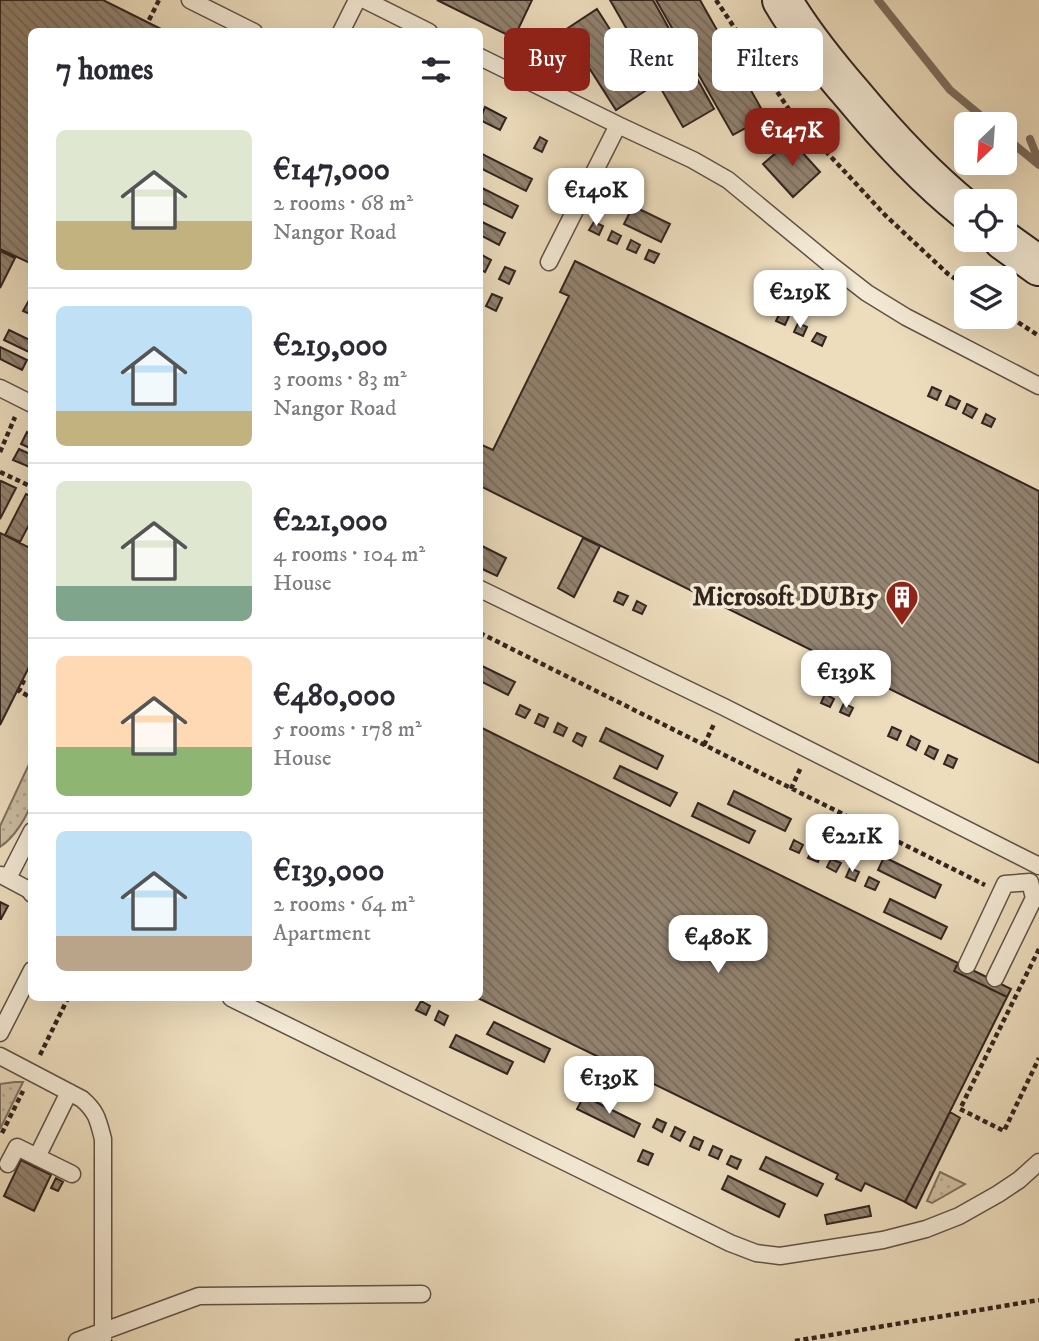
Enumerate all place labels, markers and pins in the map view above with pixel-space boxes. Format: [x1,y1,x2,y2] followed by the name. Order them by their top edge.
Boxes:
[743,108,841,168] pin: €147K
[547,168,645,228] pin: €140K
[751,270,849,330] pin: €219K
[883,578,921,627] building icon: Microsoft DUB15
[692,581,878,614] place label: Microsoft DUB15
[797,650,895,710] pin: €139K
[803,814,901,874] pin: €221K
[669,916,767,975] pin: €480K
[560,1056,658,1116] pin: €139K

